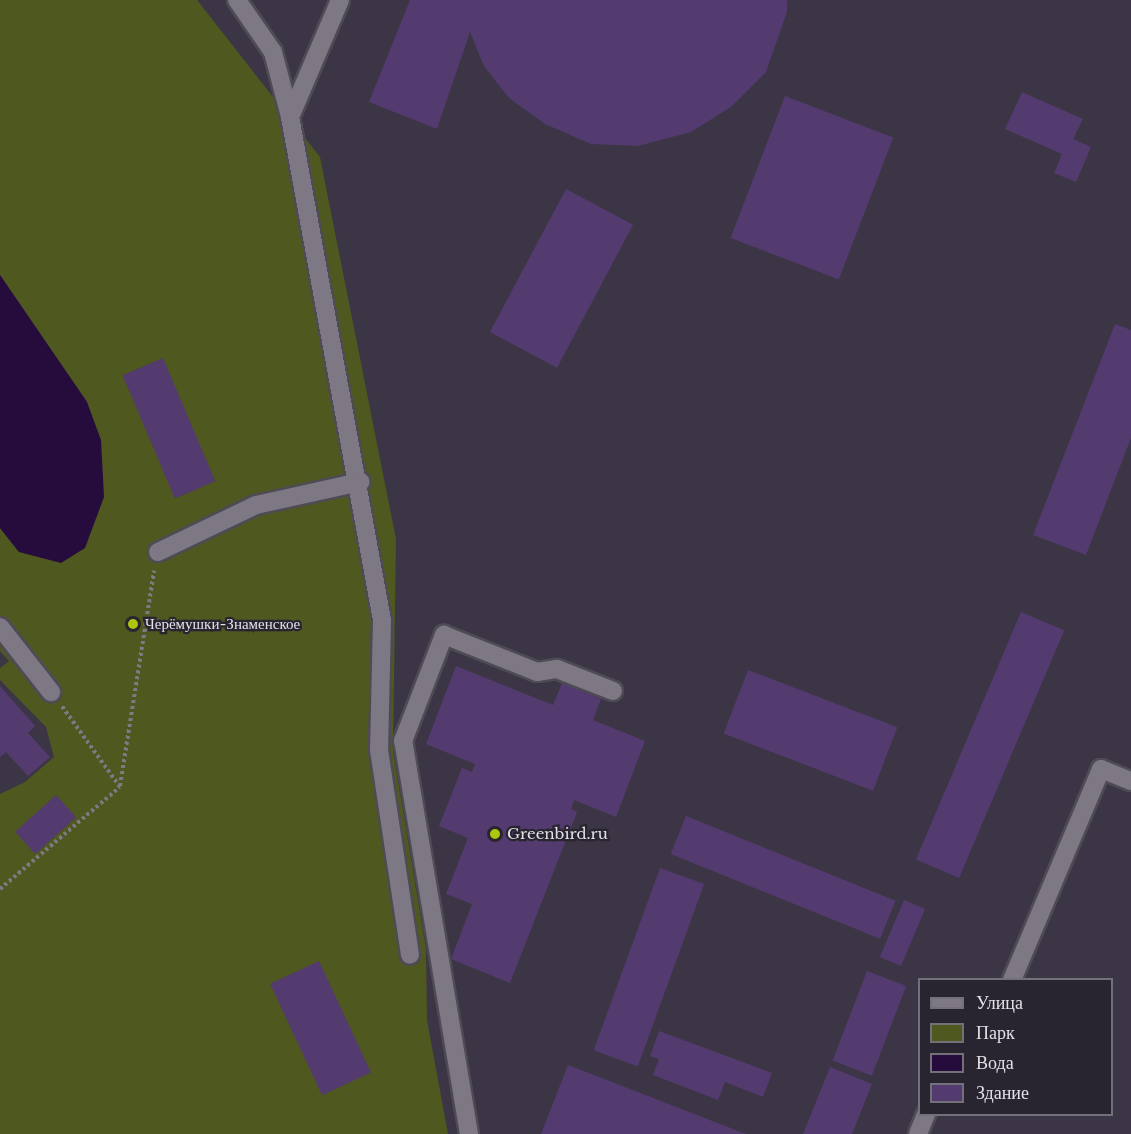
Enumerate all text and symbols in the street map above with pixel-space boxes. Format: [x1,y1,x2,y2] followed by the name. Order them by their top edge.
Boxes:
[145,615,300,633] place label: Черёмушки-Знаменское
[126,617,140,631] marker: Черёмушки-Знаменское
[507,825,608,843] place label: Greenbird.ru
[488,827,502,841] marker: Greenbird.ru
[918,978,1113,1116] legend
[976,992,1023,1014] text: Улица
[976,1022,1015,1044] text: Парк
[976,1052,1014,1074] text: Вода
[976,1082,1029,1104] text: Здание

